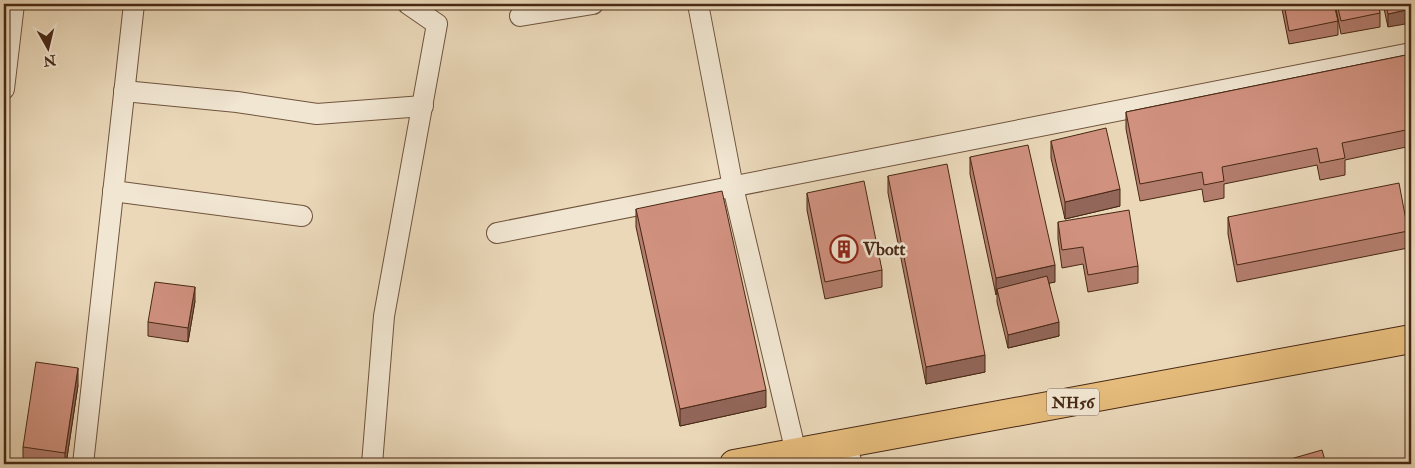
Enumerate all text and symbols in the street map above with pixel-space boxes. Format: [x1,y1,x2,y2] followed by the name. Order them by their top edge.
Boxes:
[22,22,72,72] north arrow
[42,51,58,70] text: N
[829,234,859,264] building icon: Vbott
[862,238,905,261] place label: Vbott
[1047,388,1099,416] road number: NH56

